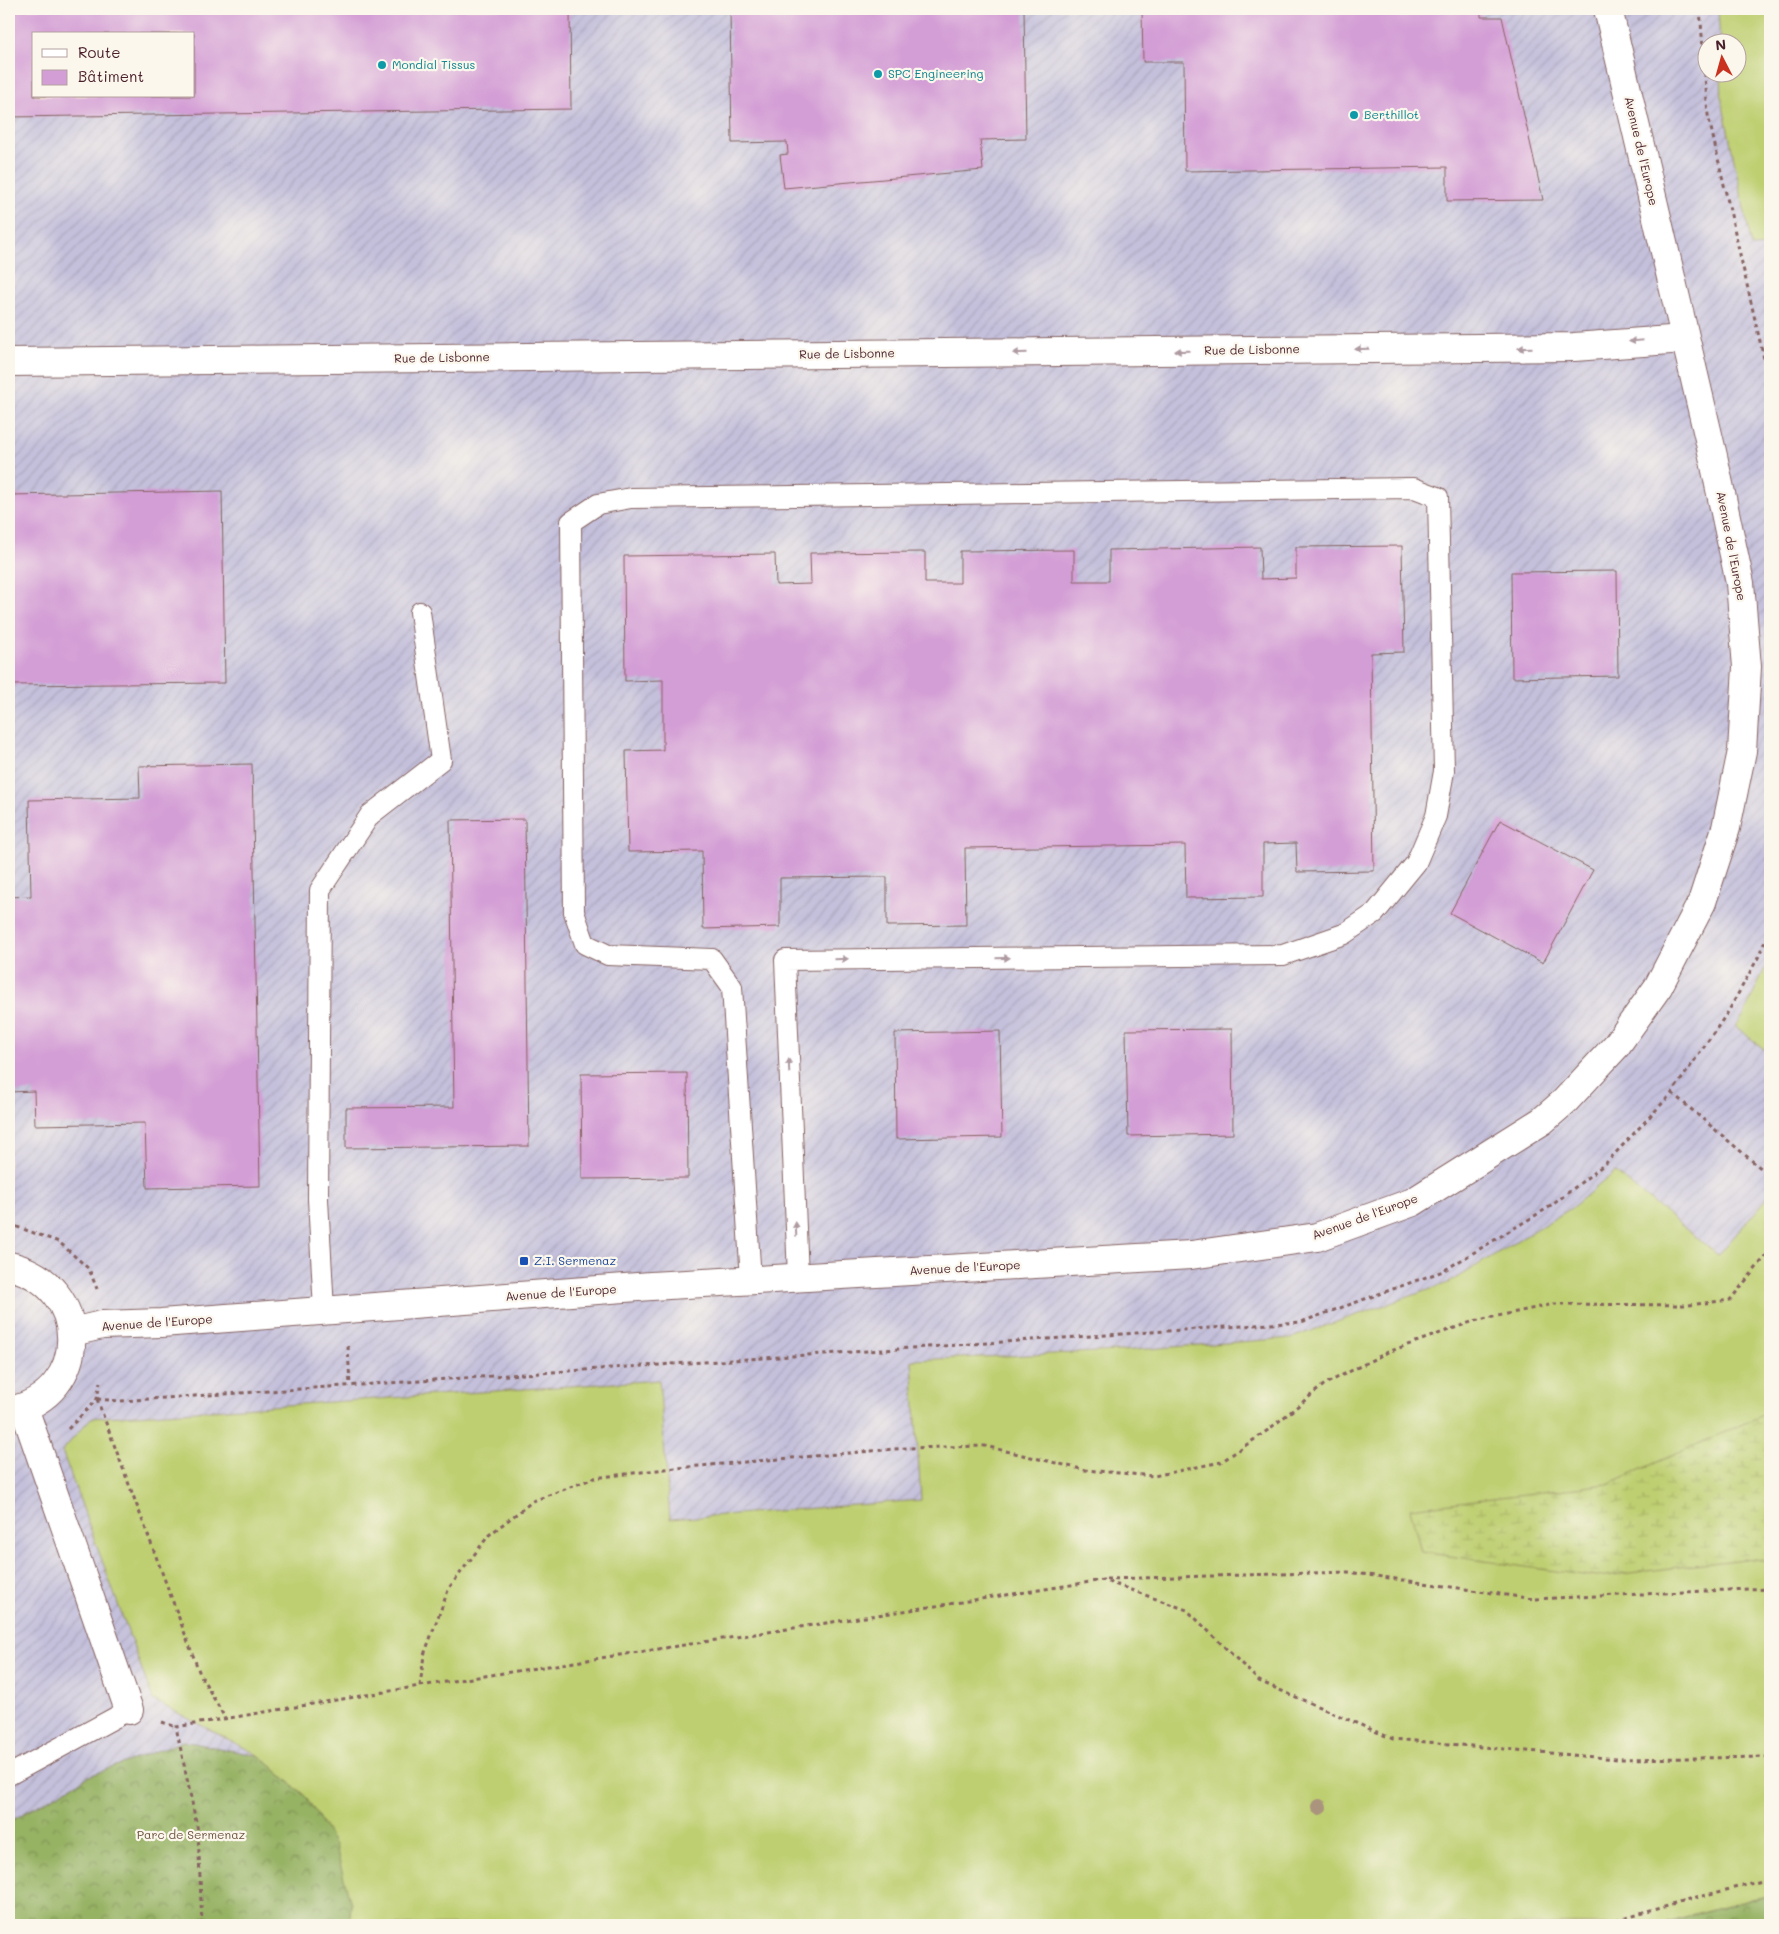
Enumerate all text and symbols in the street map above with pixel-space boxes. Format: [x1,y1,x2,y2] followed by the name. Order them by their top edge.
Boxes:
[32,32,195,98] legend
[1696,32,1746,82] north arrow
[1714,35,1727,55] text: N
[78,42,121,62] text: Route
[392,56,476,72] place label: Mondial Tissus
[376,59,388,71] marker: Mondial Tissus
[888,65,984,81] place label: SPC Engineering
[78,66,144,86] text: Bâtiment
[872,68,884,80] marker: SPC Engineering
[1622,95,1662,207] street label: Avenue de l'Europe
[1364,106,1419,122] place label: Berthillot
[1348,109,1360,121] marker: Berthillot
[1627,338,1643,346] one-way arrow
[1204,340,1300,358] street label: Rue de Lisbonne
[799,344,895,362] street label: Rue de Lisbonne
[1517,344,1533,352] one-way arrow
[1354,346,1370,354] one-way arrow
[1174,347,1190,355] one-way arrow
[394,348,490,366] street label: Rue de Lisbonne
[1012,349,1028,357] one-way arrow
[1714,490,1750,602] street label: Avenue de l'Europe
[995,954,1011,962] one-way arrow
[833,955,849,963] one-way arrow
[785,1058,793,1074] one-way arrow
[1310,1190,1420,1243] street label: Avenue de l'Europe
[792,1220,800,1236] one-way arrow
[534,1252,617,1268] place label: Z.I. Sermenaz
[518,1255,530,1267] marker: Z.I. Sermenaz
[909,1256,1021,1278] street label: Avenue de l'Europe
[505,1280,617,1304] street label: Avenue de l'Europe
[101,1310,213,1334] street label: Avenue de l'Europe
[137,1826,246,1842] park label: Parc de Sermenaz

